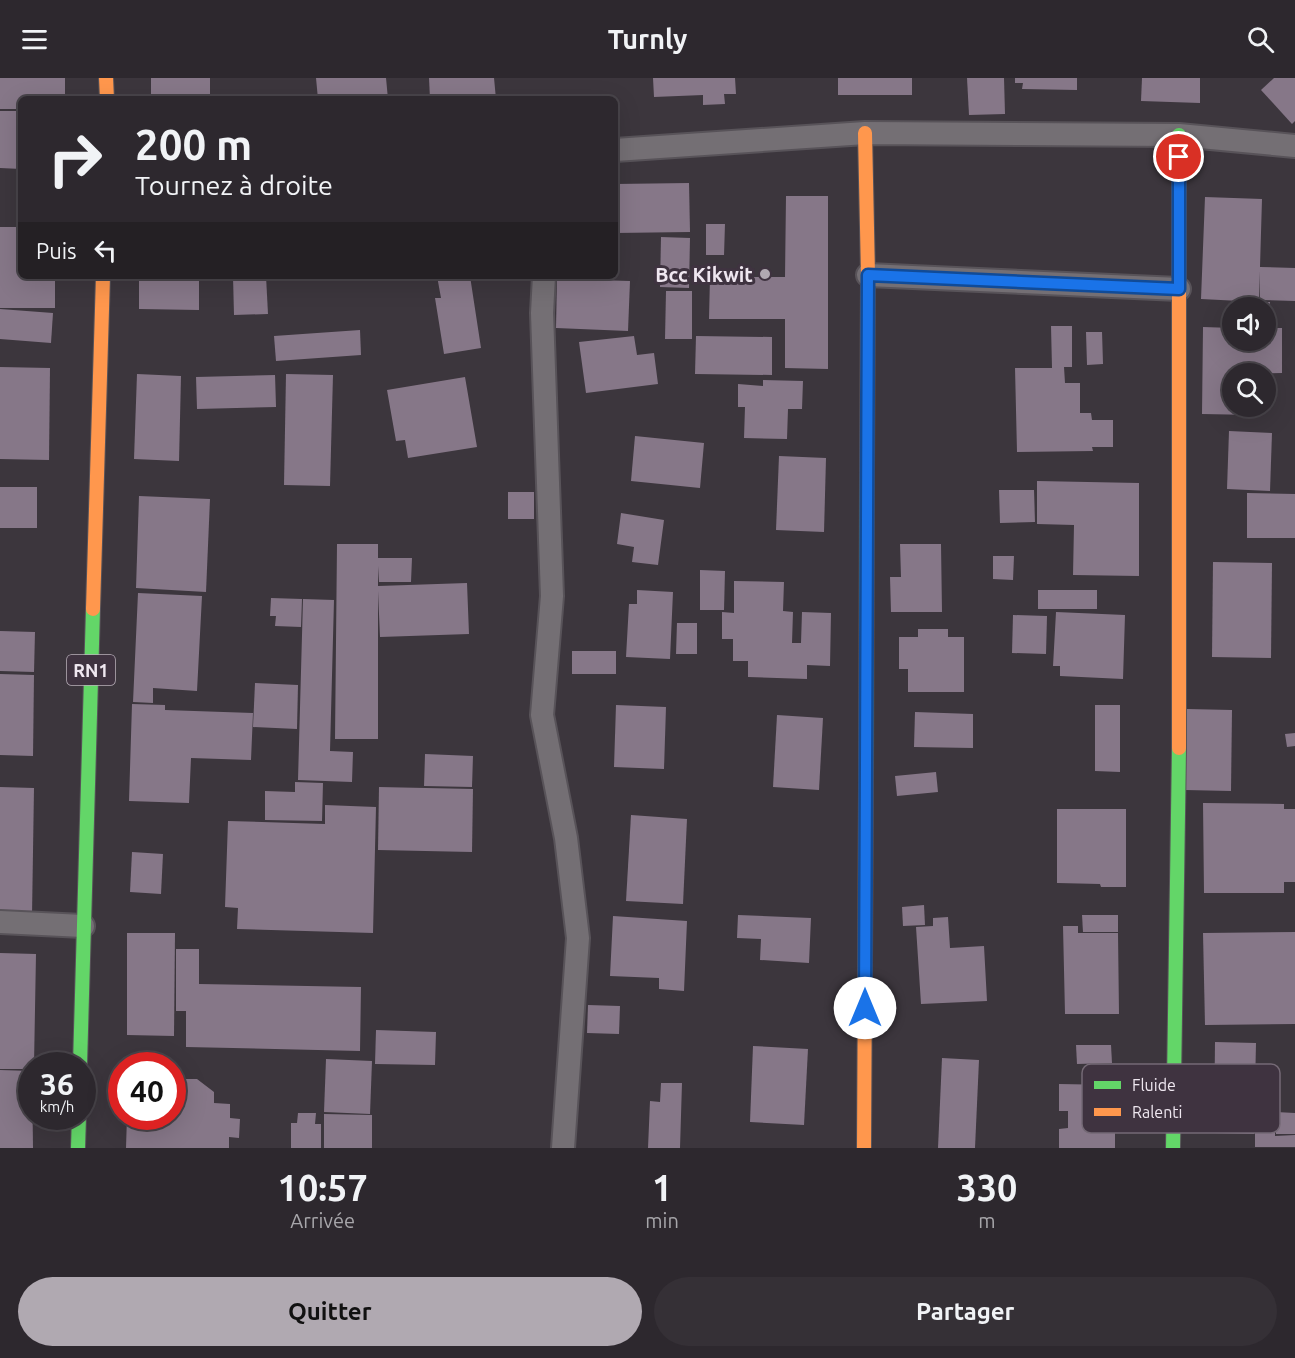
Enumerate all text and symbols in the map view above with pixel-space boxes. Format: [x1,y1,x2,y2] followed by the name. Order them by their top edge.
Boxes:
[18,23,51,56] icon: menu
[1244,23,1277,56] icon: search
[608,24,687,54] text: Turnly
[36,120,114,198] icon: right
[135,121,252,168] text: 200 m
[1153,131,1204,182] pin
[1162,140,1195,173] icon: arrive
[135,170,333,200] text: Tournez à droite
[89,234,122,267] icon: left
[36,238,77,263] text: Puis
[655,263,753,286] place label: Bcc Kikwit
[758,267,772,281] marker: Bcc Kikwit
[1222,297,1276,417] map controls
[1222,297,1276,351] button: sound
[1222,363,1276,417] button: search
[67,655,115,685] road number: RN1
[833,976,897,1040] position arrow
[108,1052,186,1130] speed limit sign: 40
[1082,1064,1280,1133] legend
[40,1067,74,1101] text: 36
[1132,1076,1176,1094] text: Fluide
[40,1098,74,1115] text: km/h
[1132,1103,1183,1121] text: Ralenti
[278,1167,368,1208] text: 10:57
[652,1167,672,1208] text: 1
[956,1167,1017,1208] text: 330
[290,1209,355,1232] text: Arrivée
[645,1209,679,1232] text: min
[978,1209,996,1232] text: m
[18,1277,642,1346] button: Quitter
[654,1277,1277,1346] button: Partager

